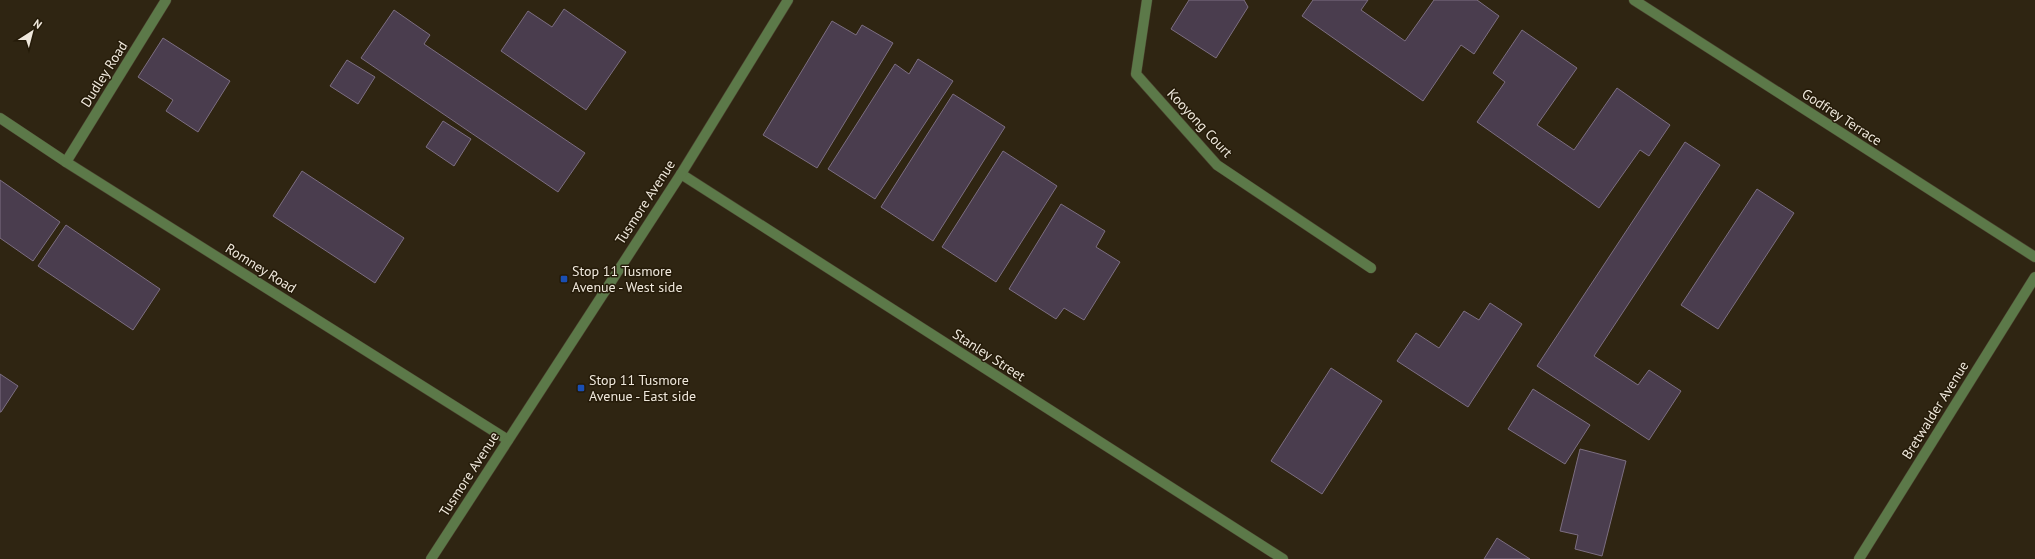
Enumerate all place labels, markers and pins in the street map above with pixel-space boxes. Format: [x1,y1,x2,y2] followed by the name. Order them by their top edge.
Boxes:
[572,262,683,296] place label: Stop 11 Tusmore Avenue - West side
[559,274,569,284] marker: Stop 11 Tusmore Avenue - West side
[589,371,696,405] place label: Stop 11 Tusmore Avenue - East side
[576,383,586,393] marker: Stop 11 Tusmore Avenue - East side

